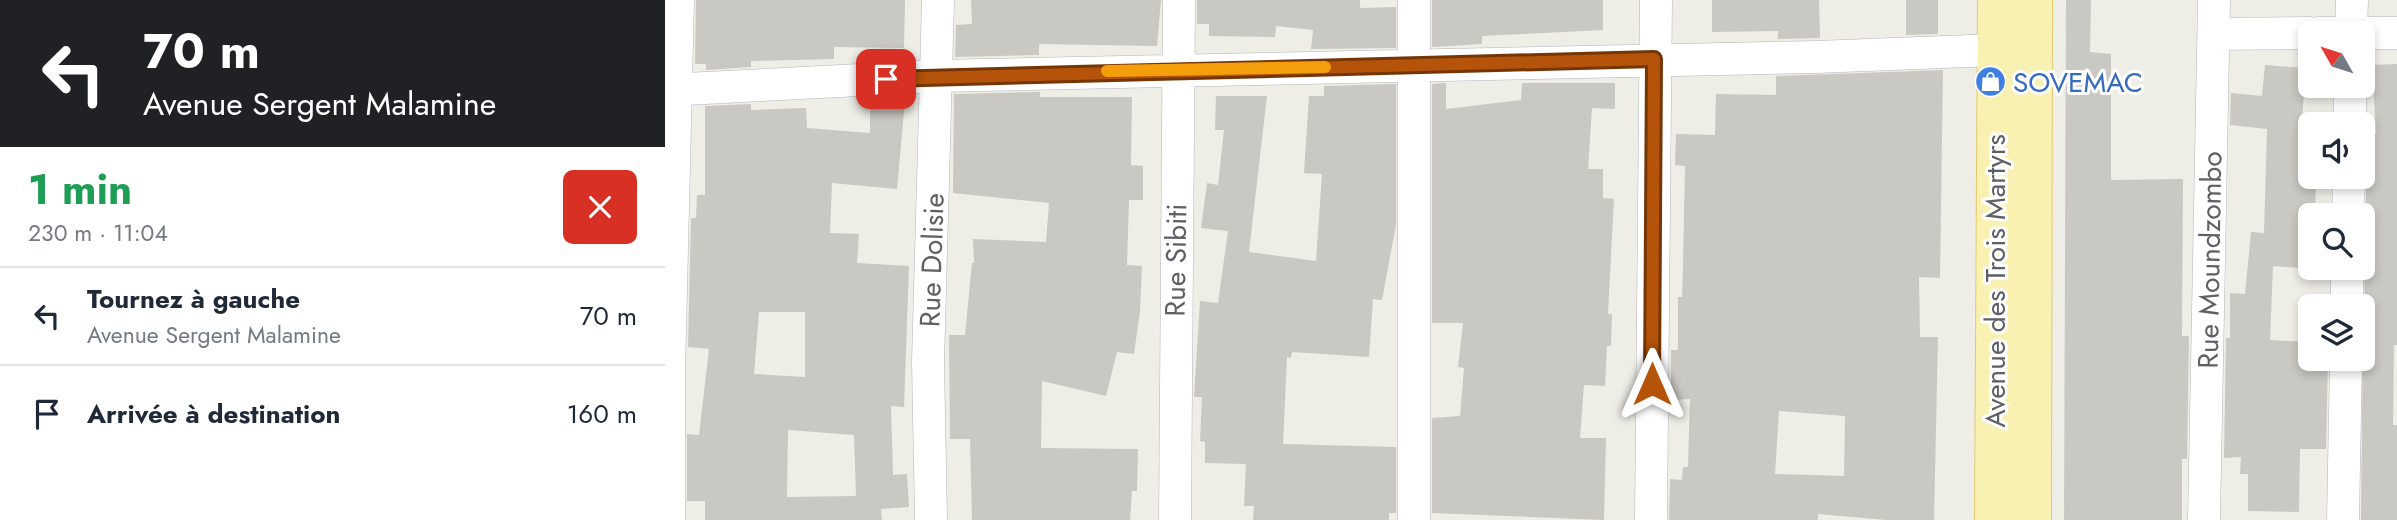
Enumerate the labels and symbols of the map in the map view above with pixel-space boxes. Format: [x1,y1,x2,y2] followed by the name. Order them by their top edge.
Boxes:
[2298,21,2375,98] north arrow
[856,49,916,109] pin
[2013,62,2143,103] place label: SOVEMAC
[1973,65,2007,99] shop icon: SOVEMAC
[1975,134,2016,428] street label: Avenue des Trois Martyrs
[2188,151,2232,369] street label: Rue Moundzombo
[909,192,955,328] street label: Rue Dolisie
[1155,203,1197,317] street label: Rue Sibiti
[1615,347,1689,421] position arrow

